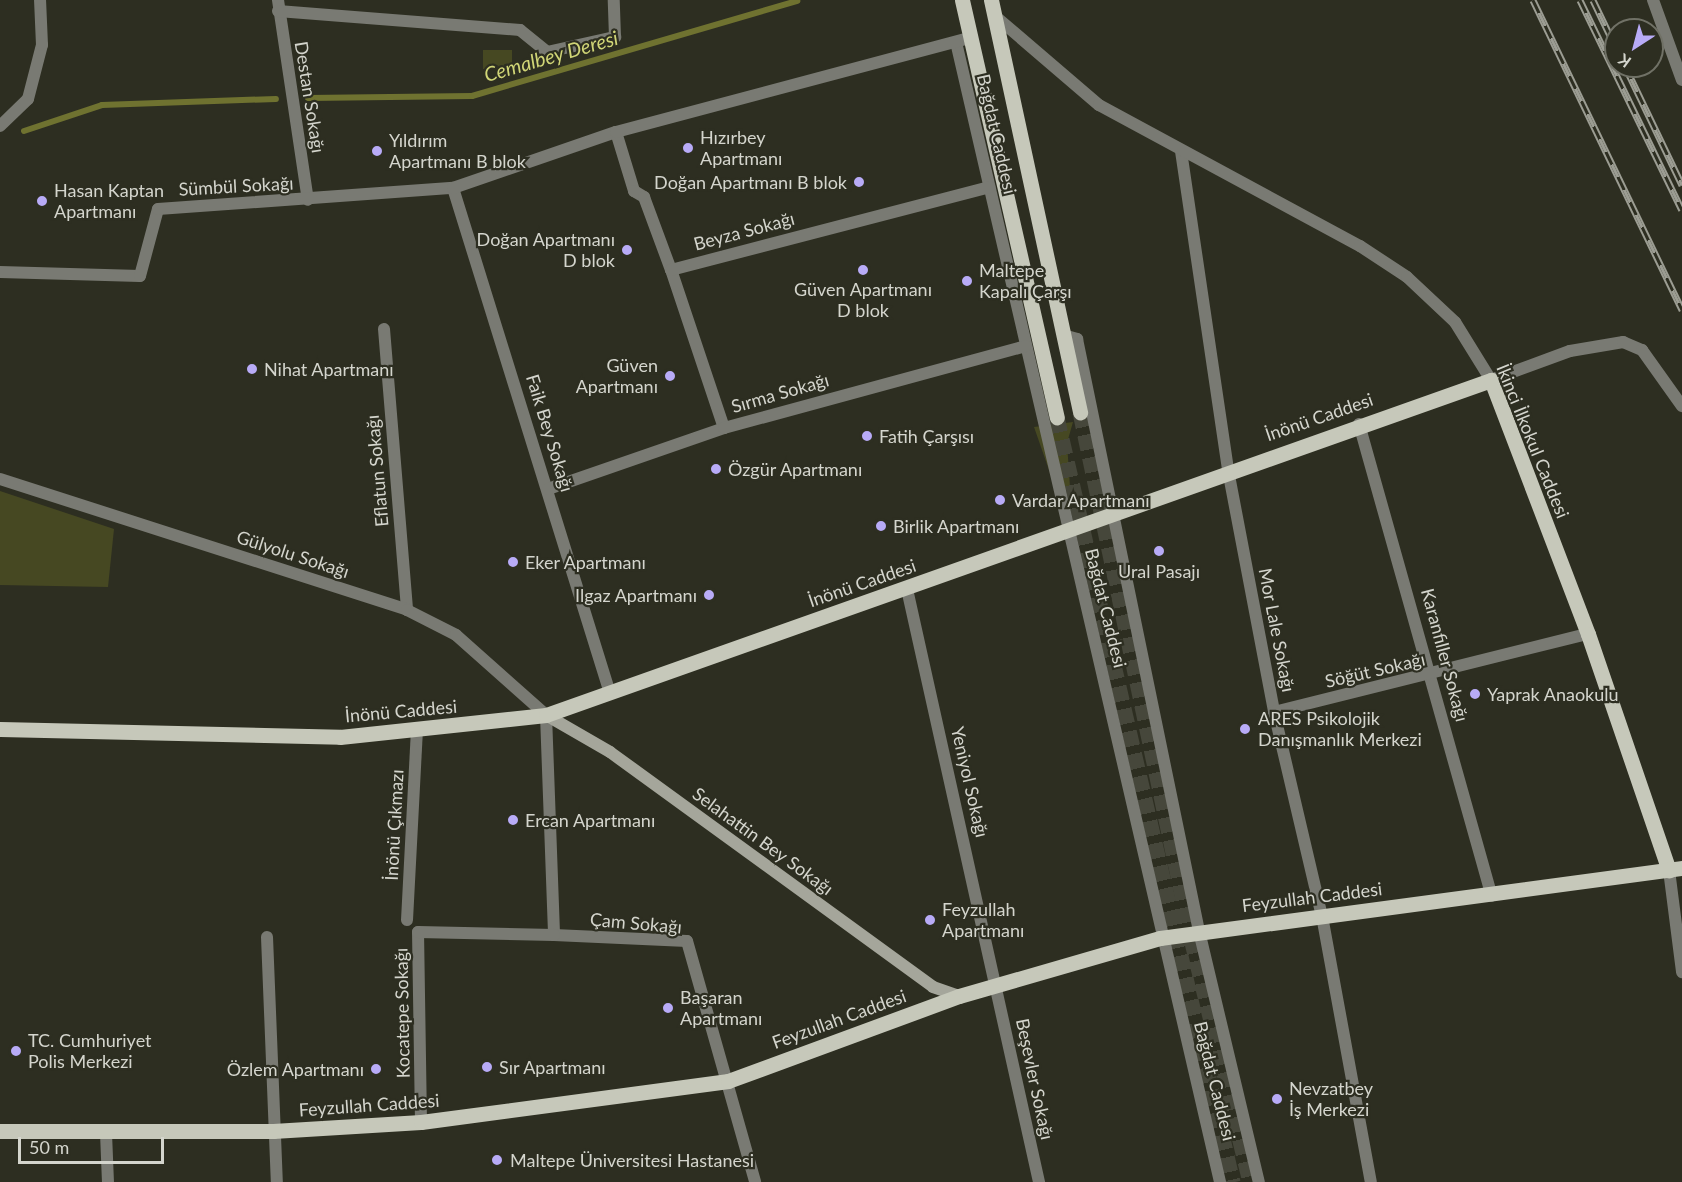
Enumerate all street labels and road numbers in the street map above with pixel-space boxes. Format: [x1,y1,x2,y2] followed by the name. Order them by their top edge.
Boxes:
[291,40,329,154] street label: Destan Sokağı
[973,72,1021,196] street label: Bağdat Caddesi
[178,172,294,200] street label: Sümbül Sokağı
[691,207,797,255] street label: Beyza Sokağı
[1492,361,1574,521] street label: İkinci İlkokul Caddesi
[729,369,831,417] street label: Sırma Sokağı
[522,371,578,495] street label: Faik Bey Sokağı
[1262,388,1376,446] street label: İnönü Caddesi
[361,414,393,528] street label: Eflatun Sokağı
[234,526,352,582] street label: Gülyolu Sokağı
[1081,546,1131,670] street label: Bağdat Caddesi
[805,554,919,612] street label: İnönü Caddesi
[1254,566,1300,694] street label: Mor Lale Sokağı
[1417,586,1473,724] street label: Karanfiller Sokağı
[1323,648,1427,692] street label: Söğüt Sokağı
[344,695,458,727] street label: İnönü Caddesi
[947,725,993,839] street label: Yeniyol Sokağı
[380,769,408,881] street label: İnönü Çıkmazı
[688,783,838,899] street label: Selahattin Bey Sokağı
[1241,878,1383,916] street label: Feyzullah Caddesi
[589,908,683,938] street label: Çam Sokağı
[390,947,414,1079] street label: Kocatepe Sokağı
[769,985,909,1053] street label: Feyzullah Caddesi
[1012,1016,1058,1142] street label: Beşevler Sokağı
[1190,1019,1240,1143] street label: Bağdat Caddesi
[298,1089,440,1121] street label: Feyzullah Caddesi

